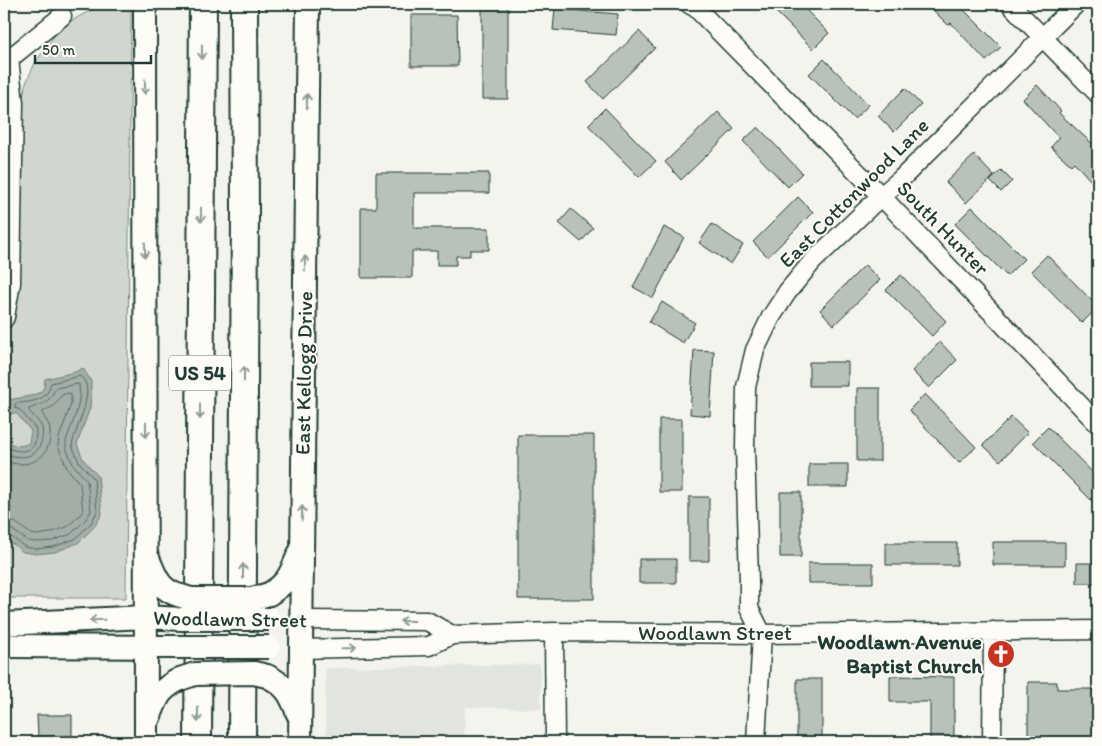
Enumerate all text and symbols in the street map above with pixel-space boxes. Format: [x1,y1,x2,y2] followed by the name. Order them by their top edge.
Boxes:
[35,32,151,64] scale bar
[42,41,75,59] text: 50 m
[197,44,207,60] one-way arrow
[140,79,150,95] one-way arrow
[302,93,312,110] one-way arrow
[774,113,934,273] street label: East Cottonwood Lane
[892,175,995,280] street label: South Hunter
[196,206,206,223] one-way arrow
[141,242,150,258] one-way arrow
[300,256,310,272] one-way arrow
[290,291,317,455] street label: East Kellogg Drive
[169,356,231,390] road number: US 54
[239,366,249,382] one-way arrow
[195,404,205,420] one-way arrow
[141,422,151,438] one-way arrow
[297,506,307,522] one-way arrow
[238,563,248,580] one-way arrow
[153,605,307,632] street label: Woodlawn Street
[89,615,105,624] one-way arrow
[400,616,416,626] one-way arrow
[638,620,792,645] street label: Woodlawn Street
[817,629,982,679] place label: Woodlawn Avenue Baptist Church
[986,639,1016,669] church icon: Woodlawn Avenue Baptist Church
[340,643,357,653] one-way arrow
[194,707,203,723] one-way arrow

